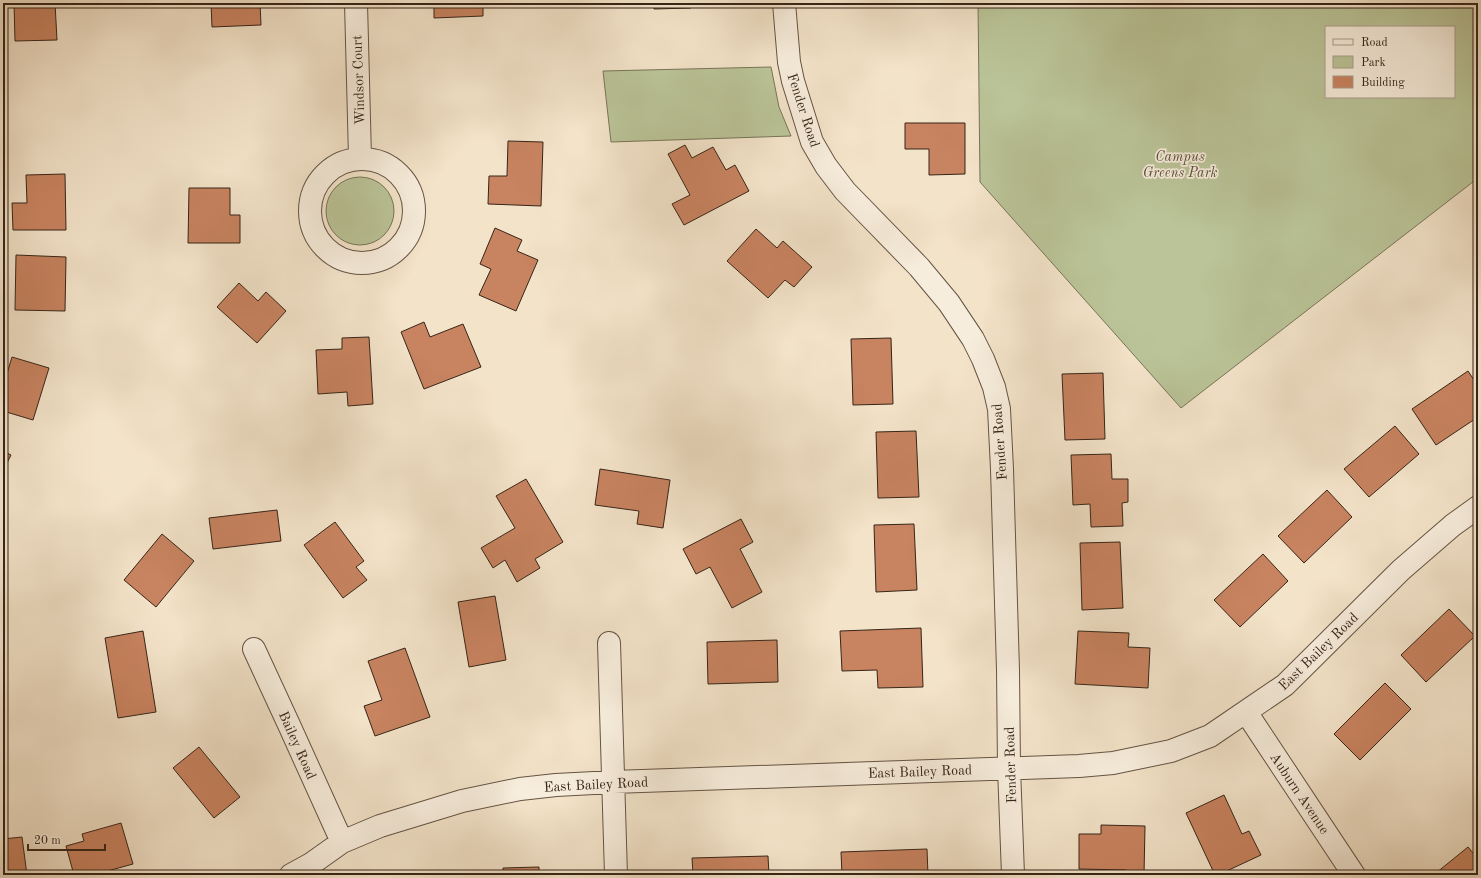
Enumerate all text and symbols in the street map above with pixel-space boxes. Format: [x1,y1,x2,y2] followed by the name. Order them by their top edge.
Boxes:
[1325,26,1455,98] legend
[350,35,368,125] street label: Windsor Court
[1361,37,1388,49] text: Road
[1361,57,1386,69] text: Park
[784,72,822,149] street label: Fender Road
[1361,77,1405,89] text: Building
[1143,150,1217,180] park label: Campus Greens Park
[990,403,1010,481] street label: Fender Road
[1276,610,1361,693] street label: East Bailey Road
[276,709,318,782] street label: Bailey Road
[1003,726,1019,804] street label: Fender Road
[1267,750,1331,837] street label: Auburn Avenue
[868,763,973,781] street label: East Bailey Road
[543,775,649,795] street label: East Bailey Road
[28,826,105,852] scale bar
[34,835,61,847] text: 20 m

